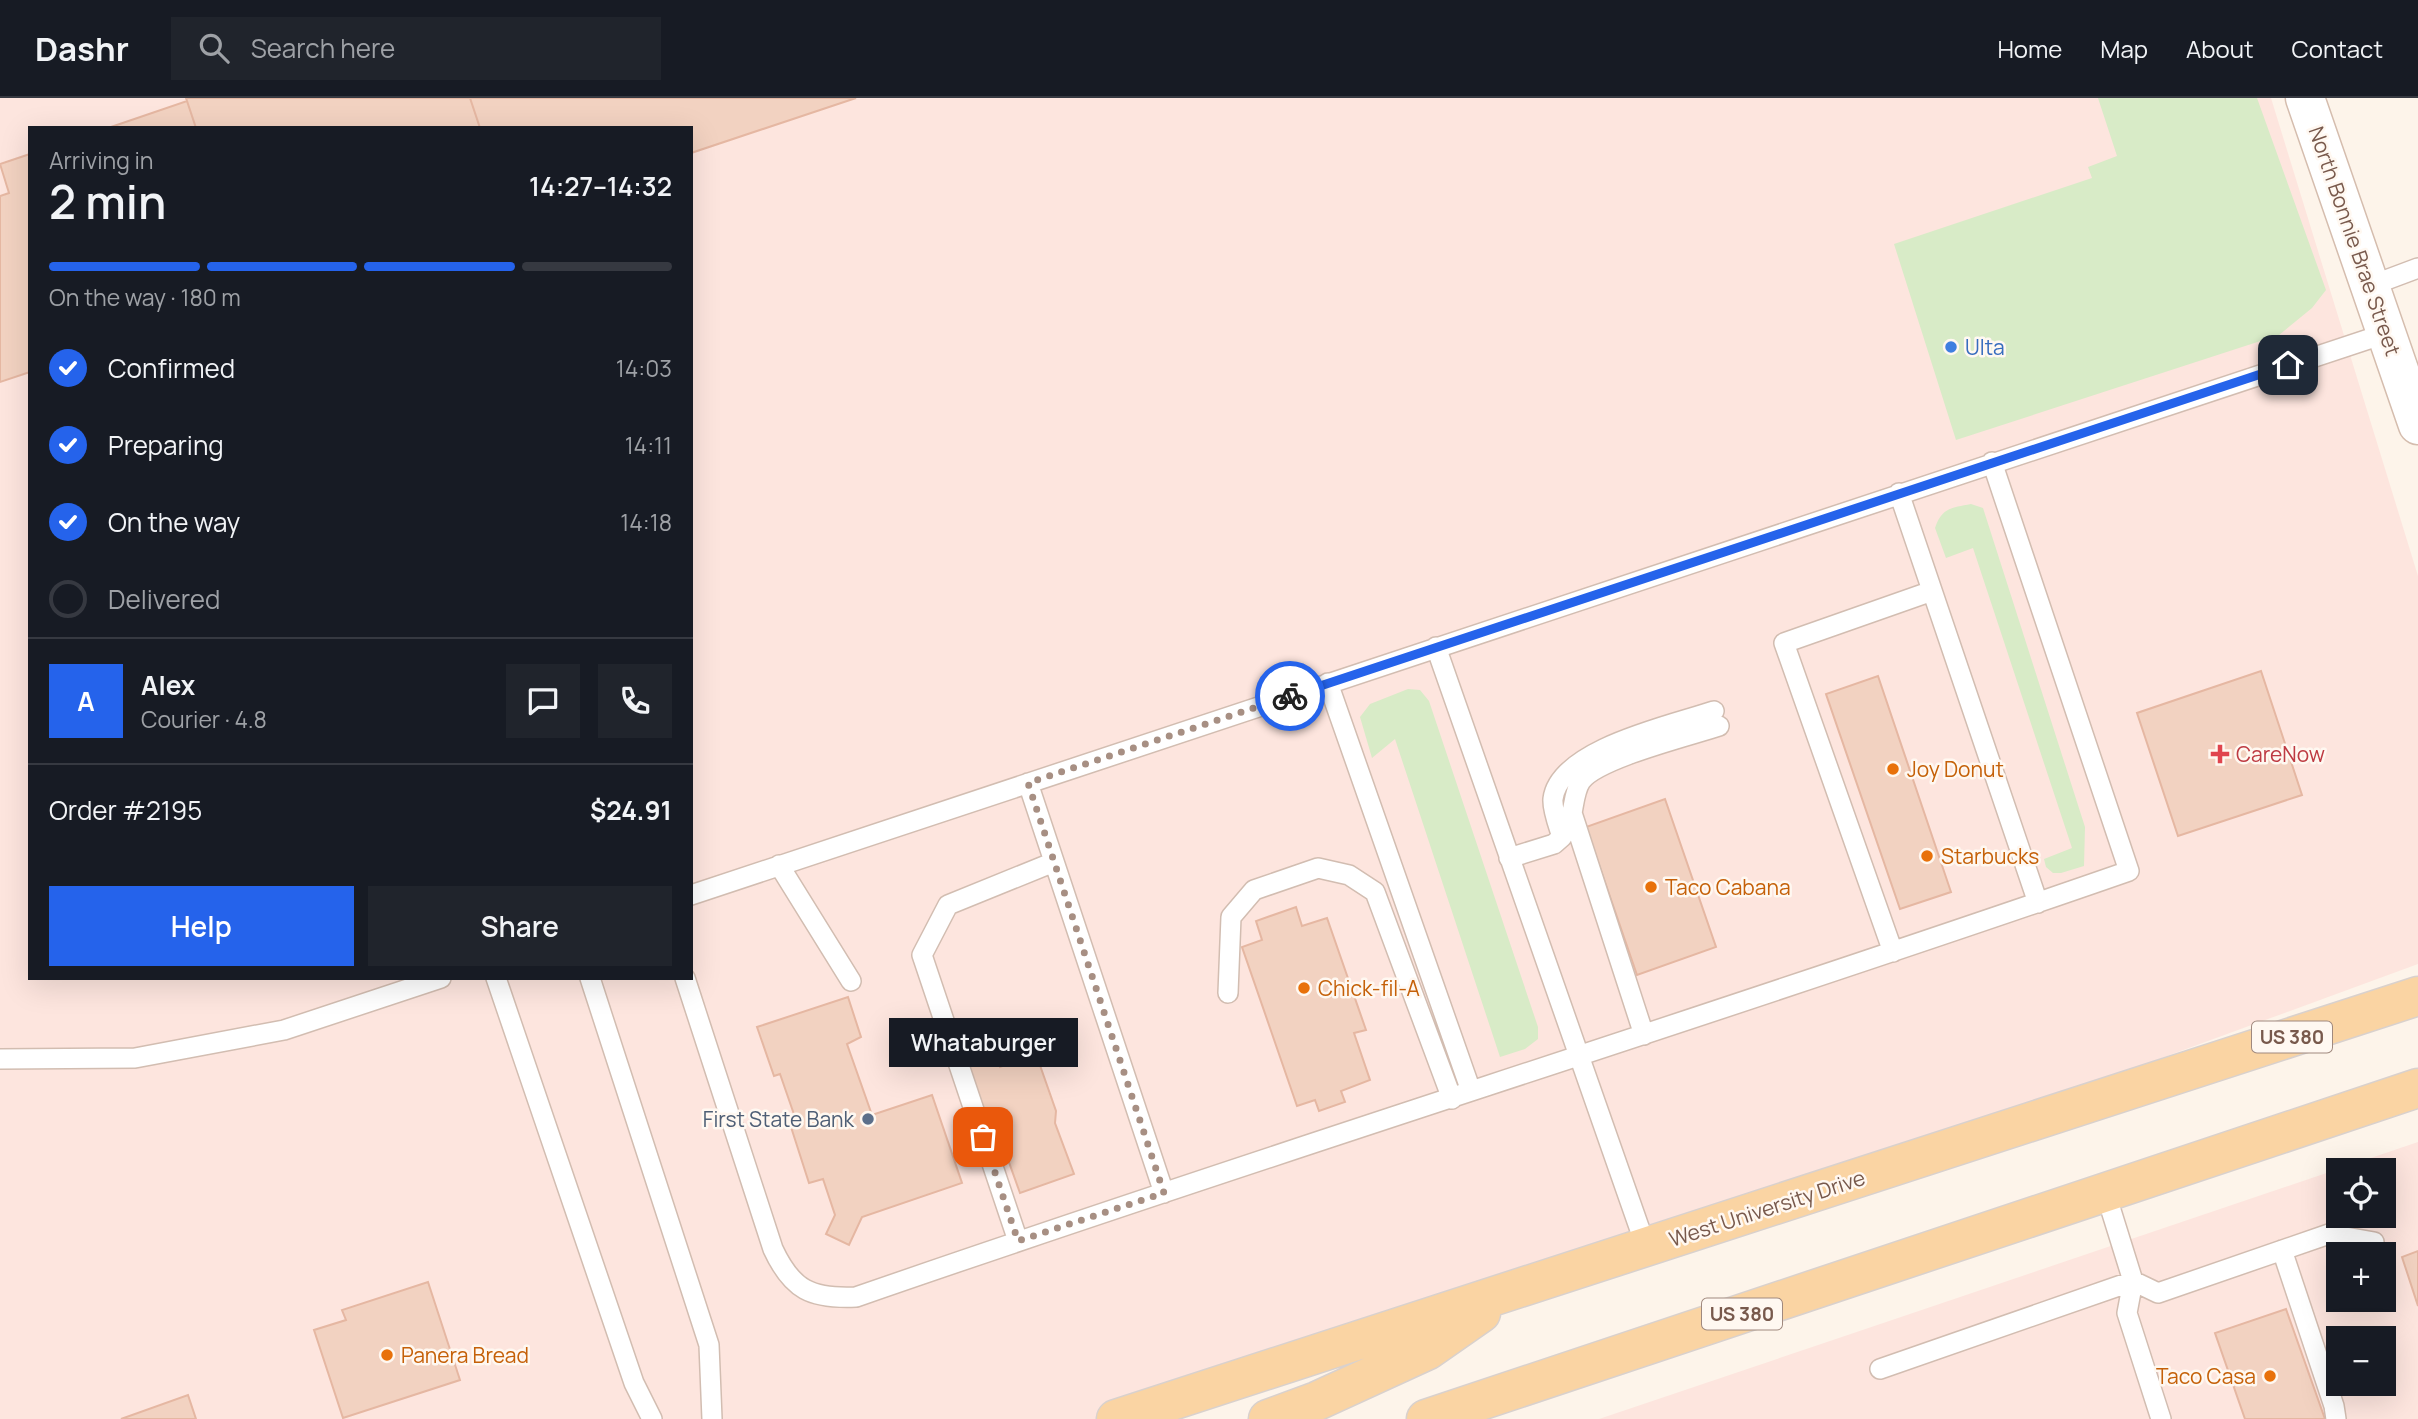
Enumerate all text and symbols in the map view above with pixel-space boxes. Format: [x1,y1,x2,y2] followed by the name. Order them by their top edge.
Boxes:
[171,17,661,80] search box
[35,26,129,71] text: Dashr
[195,29,233,67] icon: search
[251,30,395,66] text: Search here
[1997,32,2062,65] text: Home
[2100,32,2148,65] text: Map
[2186,32,2254,65] text: About
[2292,32,2383,65] text: Contact
[2303,123,2407,359] street label: North Bonnie Brae Street
[49,144,154,176] text: Arriving in
[529,168,672,204] text: 14:27–14:32
[49,170,166,233] text: 2 min
[49,281,241,313] text: On the way · 180 m
[1965,333,2005,361] place label: Ulta
[2258,335,2318,395] pin
[1943,339,1959,355] marker: Ulta
[2269,346,2307,384] icon: home
[49,349,87,387] icon: check
[108,350,235,386] text: Confirmed
[616,352,672,384] text: 14:03
[49,426,87,464] icon: check
[108,427,224,463] text: Preparing
[625,429,672,461] text: 14:11
[49,503,87,541] icon: check
[108,504,240,540] text: On the way
[620,506,672,538] text: 14:18
[108,581,220,617] text: Delivered
[1255,661,1325,731] courier
[506,664,580,738] button: chat
[598,664,672,738] button: phone
[141,667,195,703] text: Alex
[1271,677,1309,715] icon: bike
[77,683,95,719] text: A
[141,703,267,735] text: Courier · 4.8
[2236,740,2325,768] place label: CareNow
[2210,744,2230,764] marker: CareNow
[1907,755,2004,783] place label: Joy Donut
[1885,761,1901,777] marker: Joy Donut
[49,792,202,828] text: Order #2195
[590,792,672,828] text: $24.91
[1941,842,2039,870] place label: Starbucks
[1919,848,1935,864] marker: Starbucks
[1665,873,1791,901] place label: Taco Cabana
[1643,879,1659,895] marker: Taco Cabana
[49,886,354,966] button: Help
[368,886,672,966] button: Share
[1318,974,1420,1002] place label: Chick-fil-A
[1296,980,1312,996] marker: Chick-fil-A
[888,1018,1078,1067] callout: Whataburger
[2252,1021,2332,1052] road number: US 380
[911,1026,1056,1058] text: Whataburger
[703,1105,855,1133] place label: First State Bank
[953,1107,1013,1167] pin
[860,1111,876,1127] marker: First State Bank
[964,1118,1002,1156] icon: bag
[2326,1158,2396,1396] map controls
[2326,1158,2396,1228] button: locate
[1665,1163,1869,1253] street label: West University Drive
[2326,1242,2396,1312] button: +
[1702,1298,1782,1330] road number: US 380
[2326,1326,2396,1396] button: −
[401,1341,529,1369] place label: Panera Bread
[379,1347,395,1363] marker: Panera Bread
[2156,1362,2256,1390] place label: Taco Casa
[2262,1368,2278,1384] marker: Taco Casa

